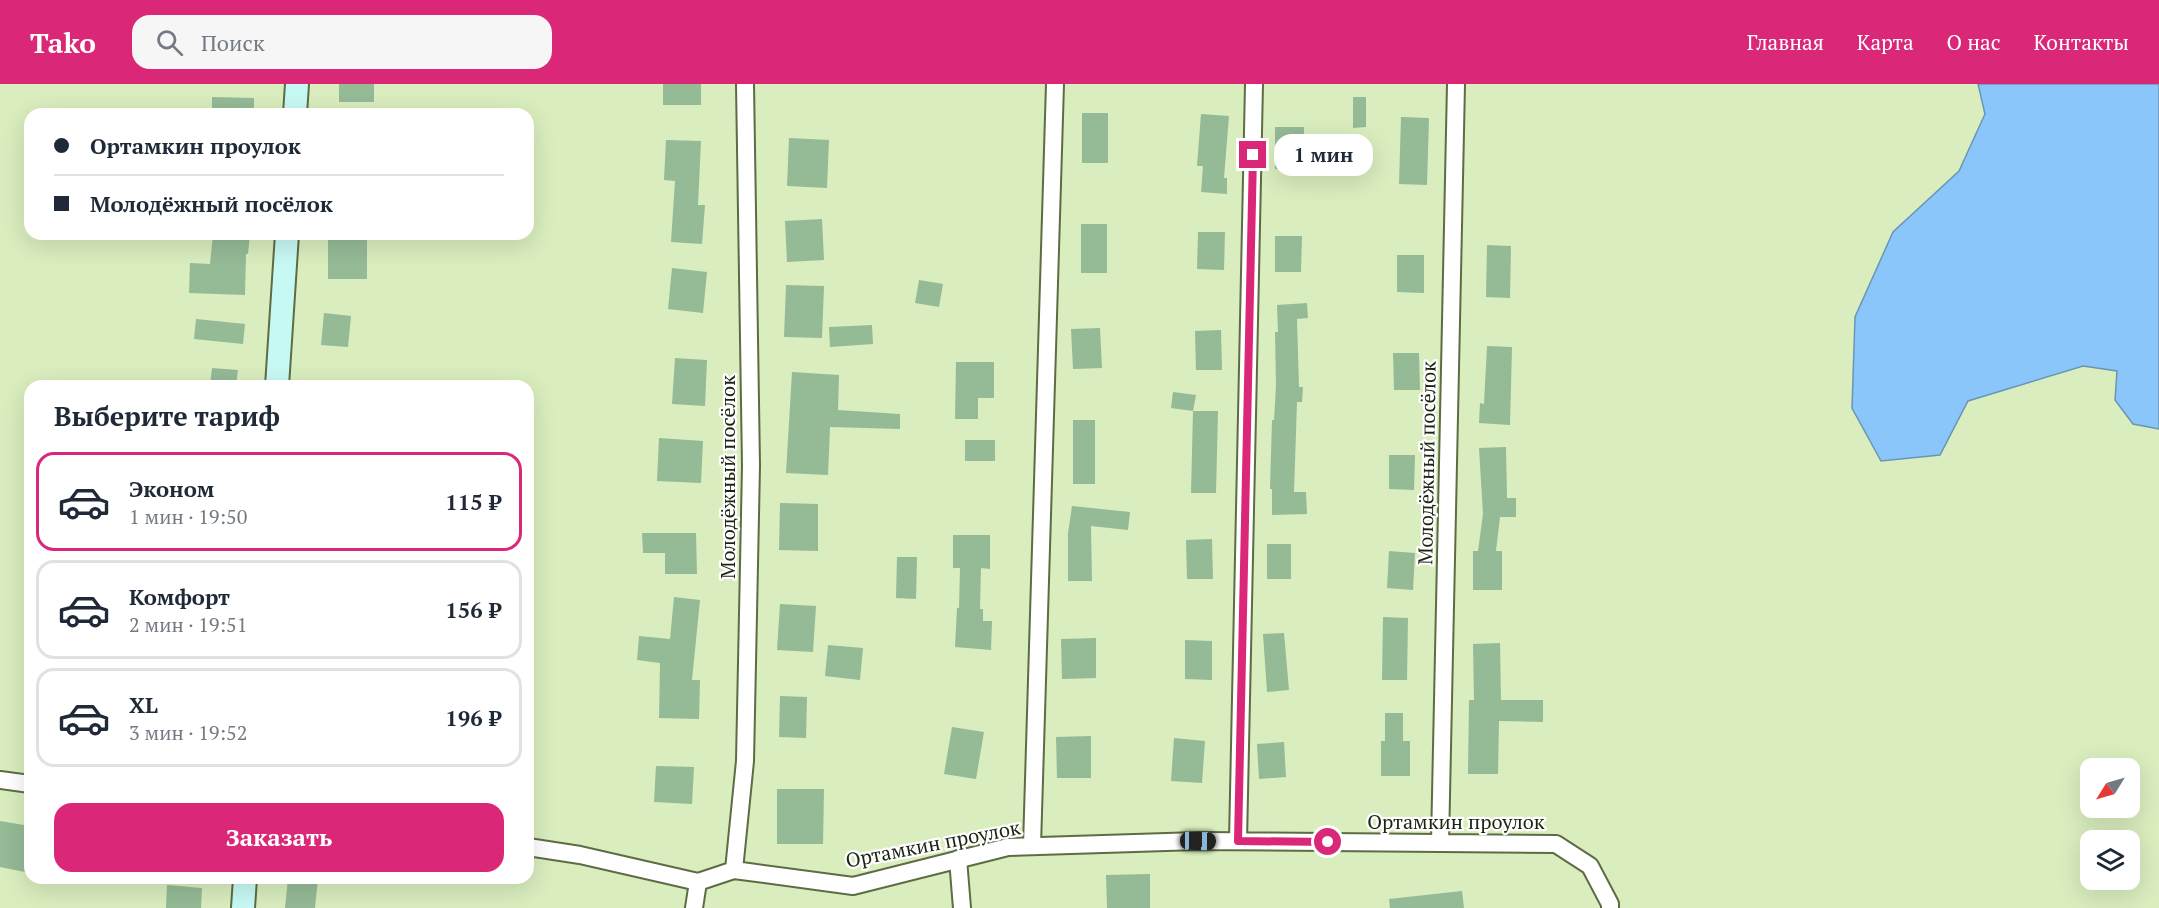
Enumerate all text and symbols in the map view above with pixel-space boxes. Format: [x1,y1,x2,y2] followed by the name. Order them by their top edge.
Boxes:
[132,15,552,69] search box
[30,24,96,61] text: Tako
[153,26,186,59] icon: search
[201,28,265,57] text: Поиск
[1747,28,1824,56] text: Главная
[1857,28,1914,56] text: Карта
[1947,28,2000,56] text: О нас
[2033,28,2129,56] text: Контакты
[90,131,301,160] text: Ортамкин проулок
[1274,134,1373,176] callout: 1 мин
[1239,141,1266,168] route end
[1294,141,1353,168] text: 1 мин
[90,189,333,218] text: Молодёжный посёлок
[1411,361,1442,565] street label: Молодёжный посёлок
[714,375,741,579] street label: Молодёжный посёлок
[54,398,280,434] text: Выберите тариф
[129,474,214,503] text: Эконом
[57,475,111,529] icon: car
[445,487,501,516] text: 115 ₽
[129,503,247,530] text: 1 мин · 19:50
[129,582,230,611] text: Комфорт
[57,583,111,637] icon: car
[445,595,501,624] text: 156 ₽
[129,611,247,638] text: 2 мин · 19:51
[129,690,158,719] text: XL
[57,691,111,745] icon: car
[445,703,501,732] text: 196 ₽
[129,719,247,746] text: 3 мин · 19:52
[2080,758,2140,818] north arrow
[2080,758,2140,890] map controls
[54,803,504,872] button: Заказать
[1367,808,1545,835] street label: Ортамкин проулок
[843,813,1023,874] street label: Ортамкин проулок
[1314,828,1341,855] route start
[2080,830,2140,890] button: layers
[1180,832,1216,850] car

